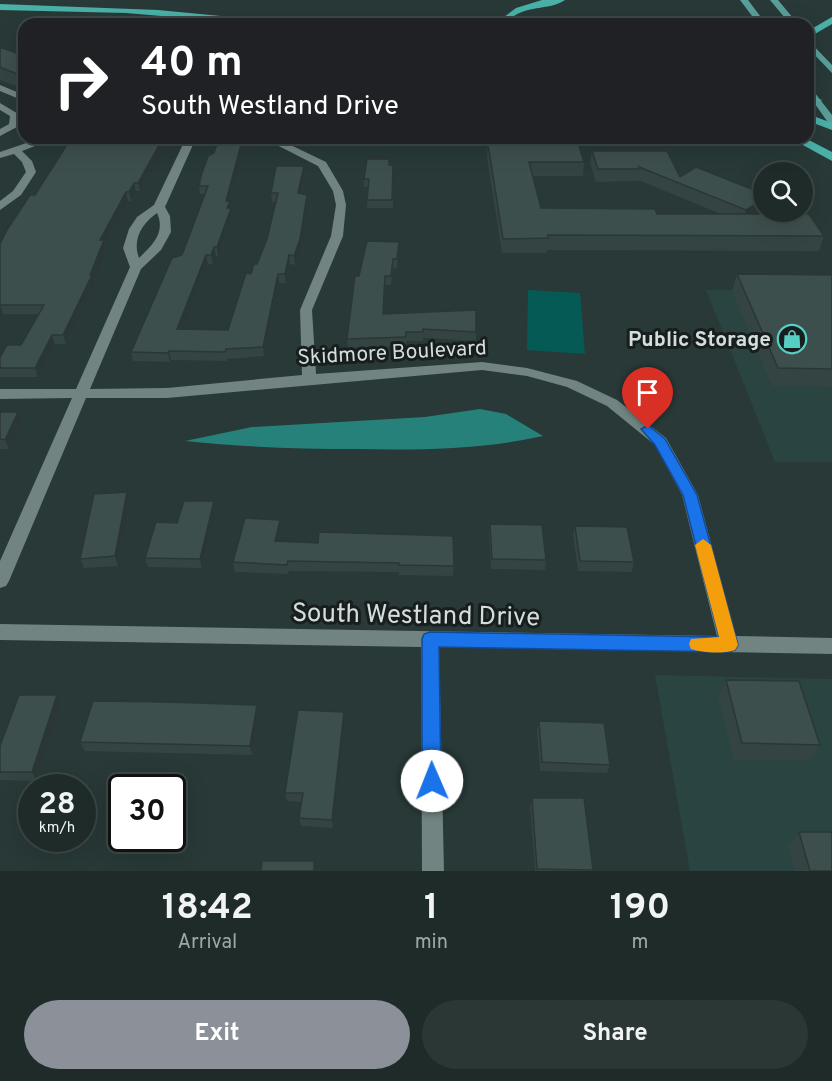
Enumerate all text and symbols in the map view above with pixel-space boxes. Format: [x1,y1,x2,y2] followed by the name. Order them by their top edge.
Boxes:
[141,38,243,91] text: 40 m
[42,42,120,120] icon: right
[141,90,399,124] text: South Westland Drive
[753,162,813,222] map controls
[753,162,813,222] button: search
[776,323,808,355] shop icon: Public Storage
[628,327,771,354] place label: Public Storage
[297,335,487,372] street label: Skidmore Boulevard
[622,367,673,429] pin
[631,376,664,409] icon: arrive
[292,598,540,635] street label: South Westland Drive
[400,749,464,813] position arrow
[108,774,186,852] speed limit sign: 30
[38,787,76,824] text: 28
[39,819,75,838] text: km/h
[162,886,253,932] text: 18:42
[424,886,439,932] text: 1
[610,886,670,932] text: 190
[178,930,237,956] text: Arrival
[415,930,448,956] text: min
[631,930,648,956] text: m
[24,1000,410,1069] button: Exit
[422,1000,808,1069] button: Share

